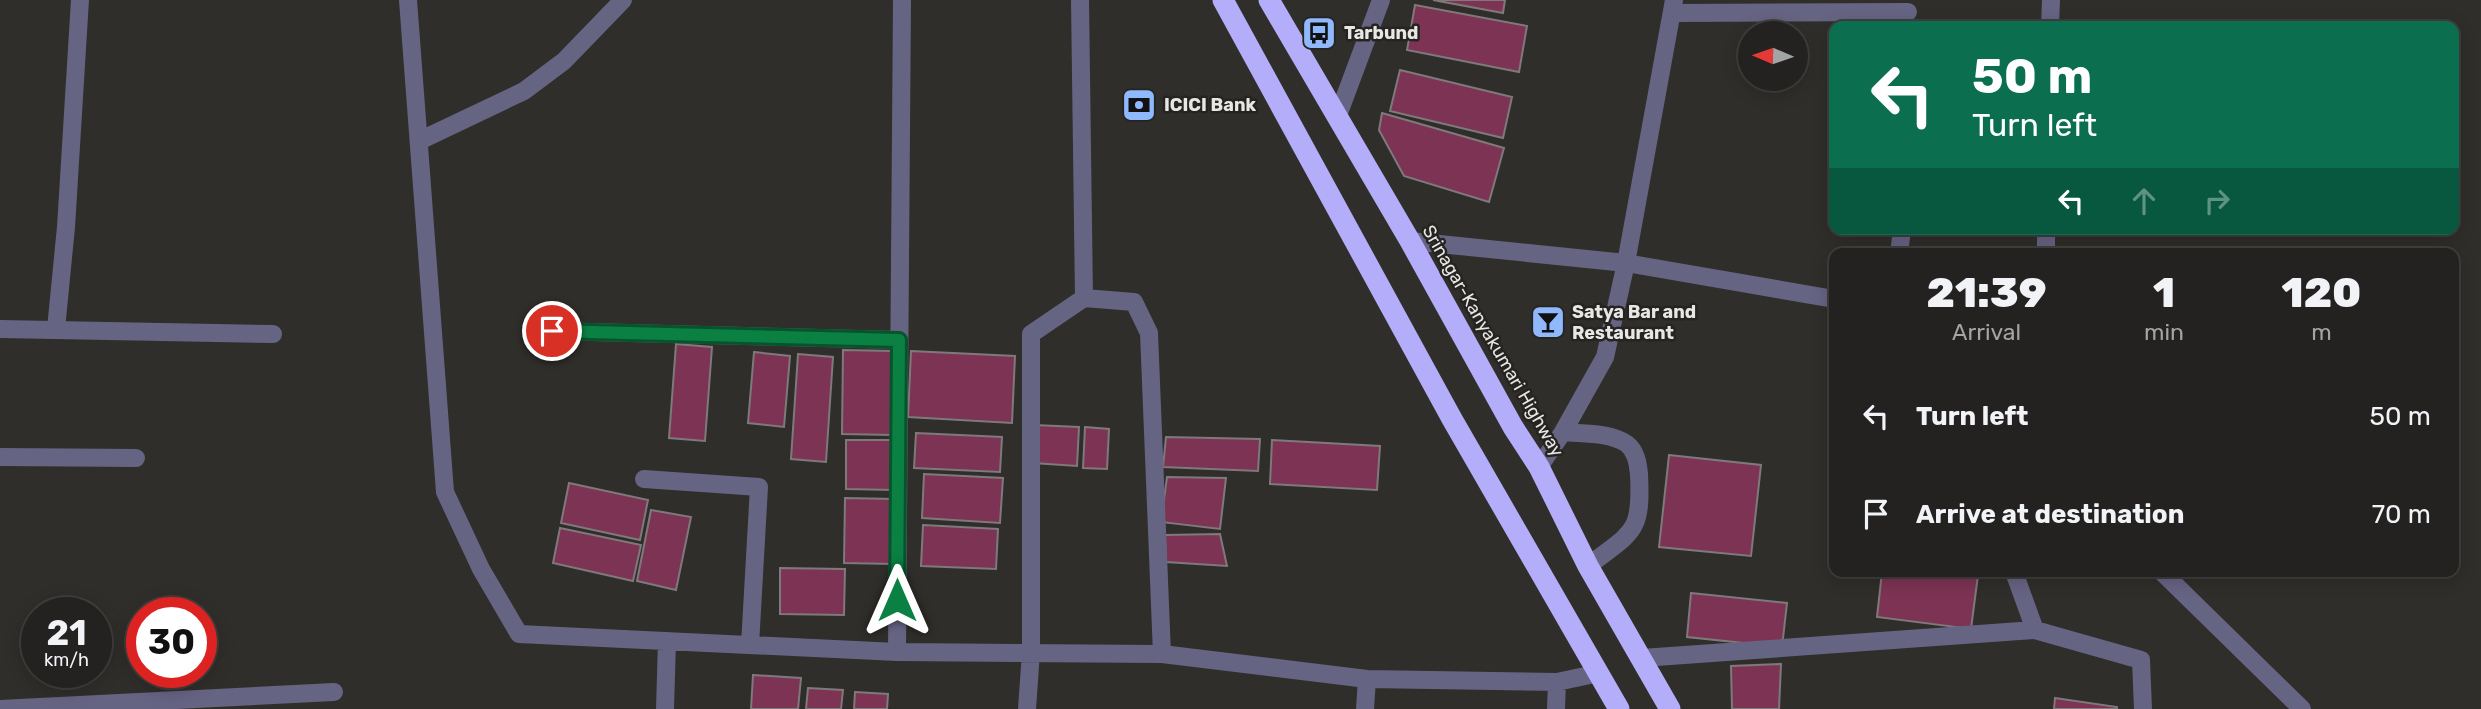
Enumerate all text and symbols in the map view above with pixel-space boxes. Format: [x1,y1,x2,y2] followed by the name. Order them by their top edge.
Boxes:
[1300,14,1338,52] bus stop icon: Tarbund
[1738,21,1808,91] north arrow
[1738,21,1808,91] map controls
[1344,22,1418,44] place label: Tarbund
[1972,47,2092,105] text: 50 m
[1857,49,1948,140] icon: left
[1120,86,1158,124] bank icon: ICICI Bank
[1164,94,1256,116] place label: ICICI Bank
[1972,106,2097,144] text: Turn left
[2052,182,2090,220] icon: left
[2125,182,2163,220] icon: ahead
[2198,182,2236,220] icon: right
[1418,221,1568,461] street label: Srinagar-Kanyakumari Highway
[1927,268,2047,318] text: 21:39
[2153,268,2175,318] text: 1
[2282,268,2361,318] text: 120
[522,301,582,361] pin
[1572,301,1696,344] place label: Satya Bar and Restaurant
[1529,303,1567,341] bar icon: Satya Bar and Restaurant
[533,312,571,350] icon: arrive
[1952,318,2021,346] text: Arrival
[2144,318,2184,346] text: min
[2311,318,2332,346] text: m
[1857,397,1895,435] icon: left
[1916,401,2028,432] text: Turn left
[2370,401,2431,432] text: 50 m
[1857,495,1895,533] icon: arrive
[1916,499,2184,530] text: Arrive at destination
[2372,499,2431,530] text: 70 m
[860,563,934,637] position arrow
[126,597,217,688] speed limit sign: 30
[46,612,87,654] text: 21
[44,649,89,671] text: km/h

